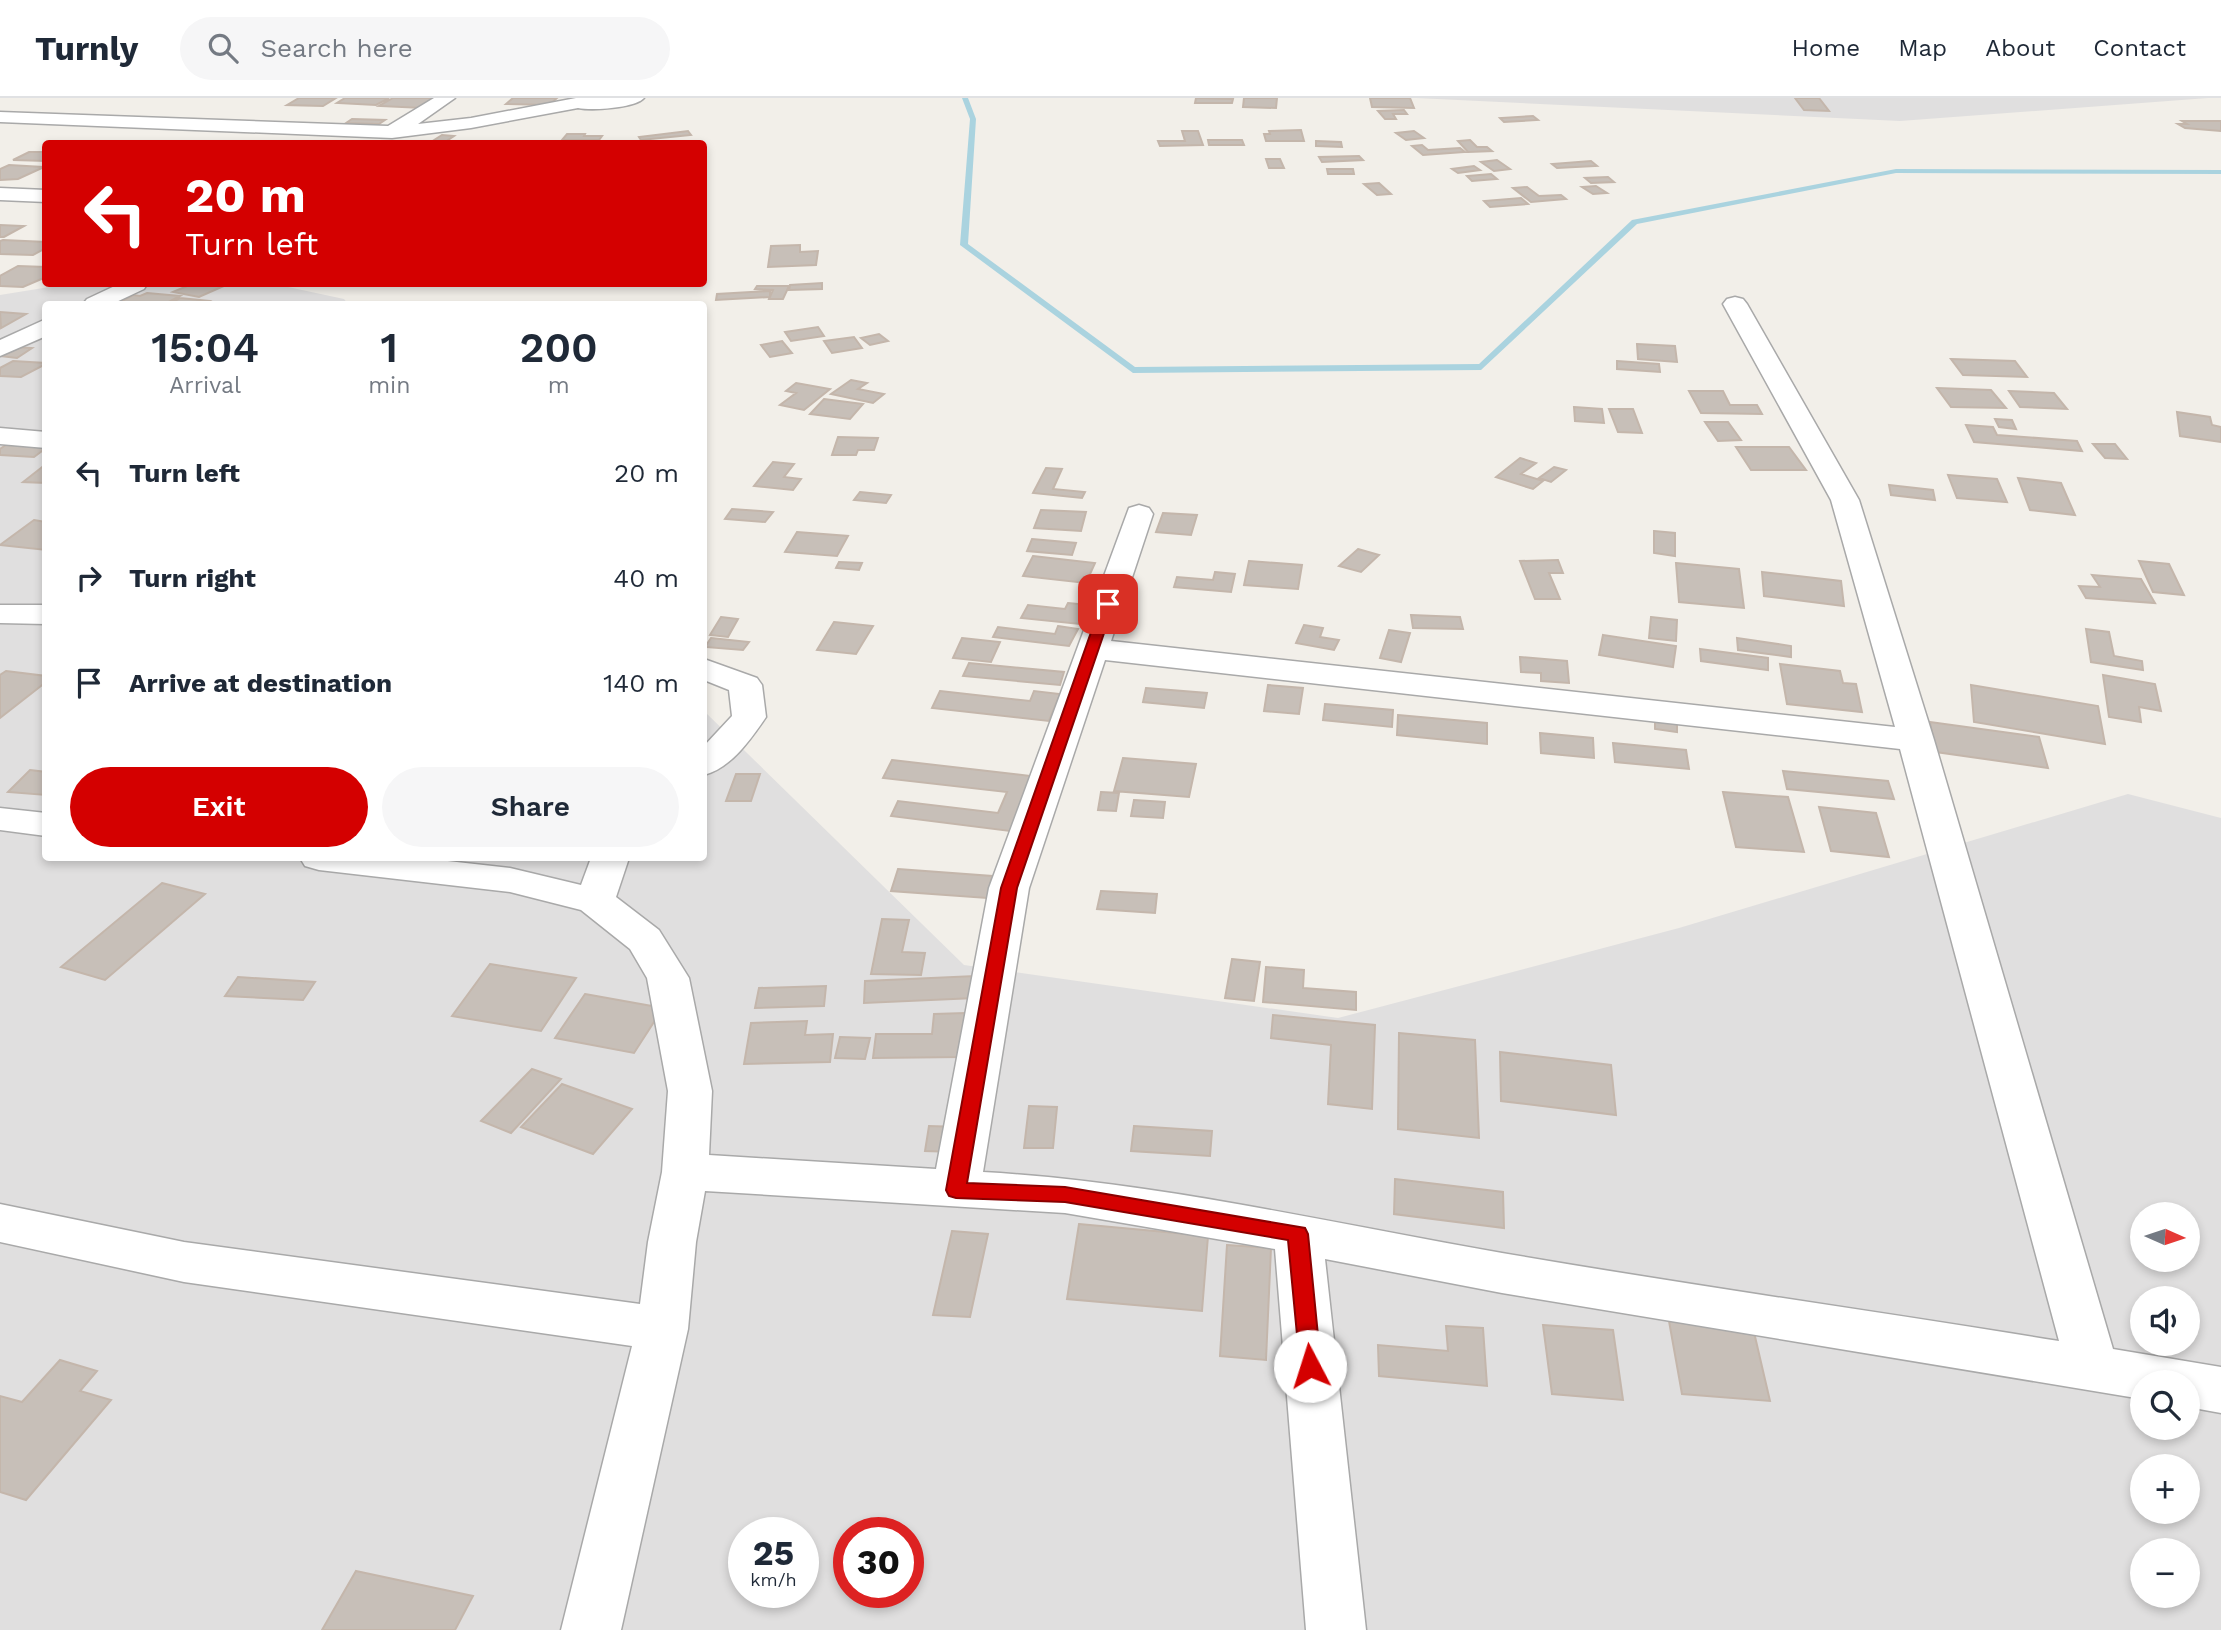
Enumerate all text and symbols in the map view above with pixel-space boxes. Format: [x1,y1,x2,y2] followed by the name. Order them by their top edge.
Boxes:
[180,17,670,80] search box
[35,29,138,68] text: Turnly
[204,29,242,67] icon: search
[260,33,413,63] text: Search here
[1792,34,1860,62] text: Home
[1898,34,1947,62] text: Map
[1985,34,2055,62] text: About
[2093,34,2186,62] text: Contact
[185,166,306,224] text: 20 m
[70,168,161,259] icon: left
[185,225,318,263] text: Turn left
[151,323,259,372] text: 15:04
[381,323,398,372] text: 1
[520,323,598,372] text: 200
[169,372,241,399] text: Arrival
[368,372,410,399] text: min
[548,372,570,399] text: m
[70,454,108,492] icon: left
[129,458,240,488] text: Turn left
[614,458,679,488] text: 20 m
[70,559,108,597] icon: right
[129,563,256,593] text: Turn right
[613,563,679,593] text: 40 m
[1078,574,1138,634] pin
[1089,585,1127,623] icon: arrive
[70,664,108,702] icon: arrive
[129,668,392,698] text: Arrive at destination
[603,668,679,698] text: 140 m
[70,767,368,847] button: Exit
[382,767,679,847] button: Share
[2130,1202,2200,1272] north arrow
[2130,1202,2200,1608] map controls
[2130,1286,2200,1356] button: sound
[1273,1329,1347,1403] position arrow
[2130,1370,2200,1440] button: search
[2130,1454,2200,1524] button: +
[833,1517,924,1608] speed limit sign: 30
[753,1532,794,1574] text: 25
[2130,1538,2200,1608] button: −
[750,1569,797,1590] text: km/h

